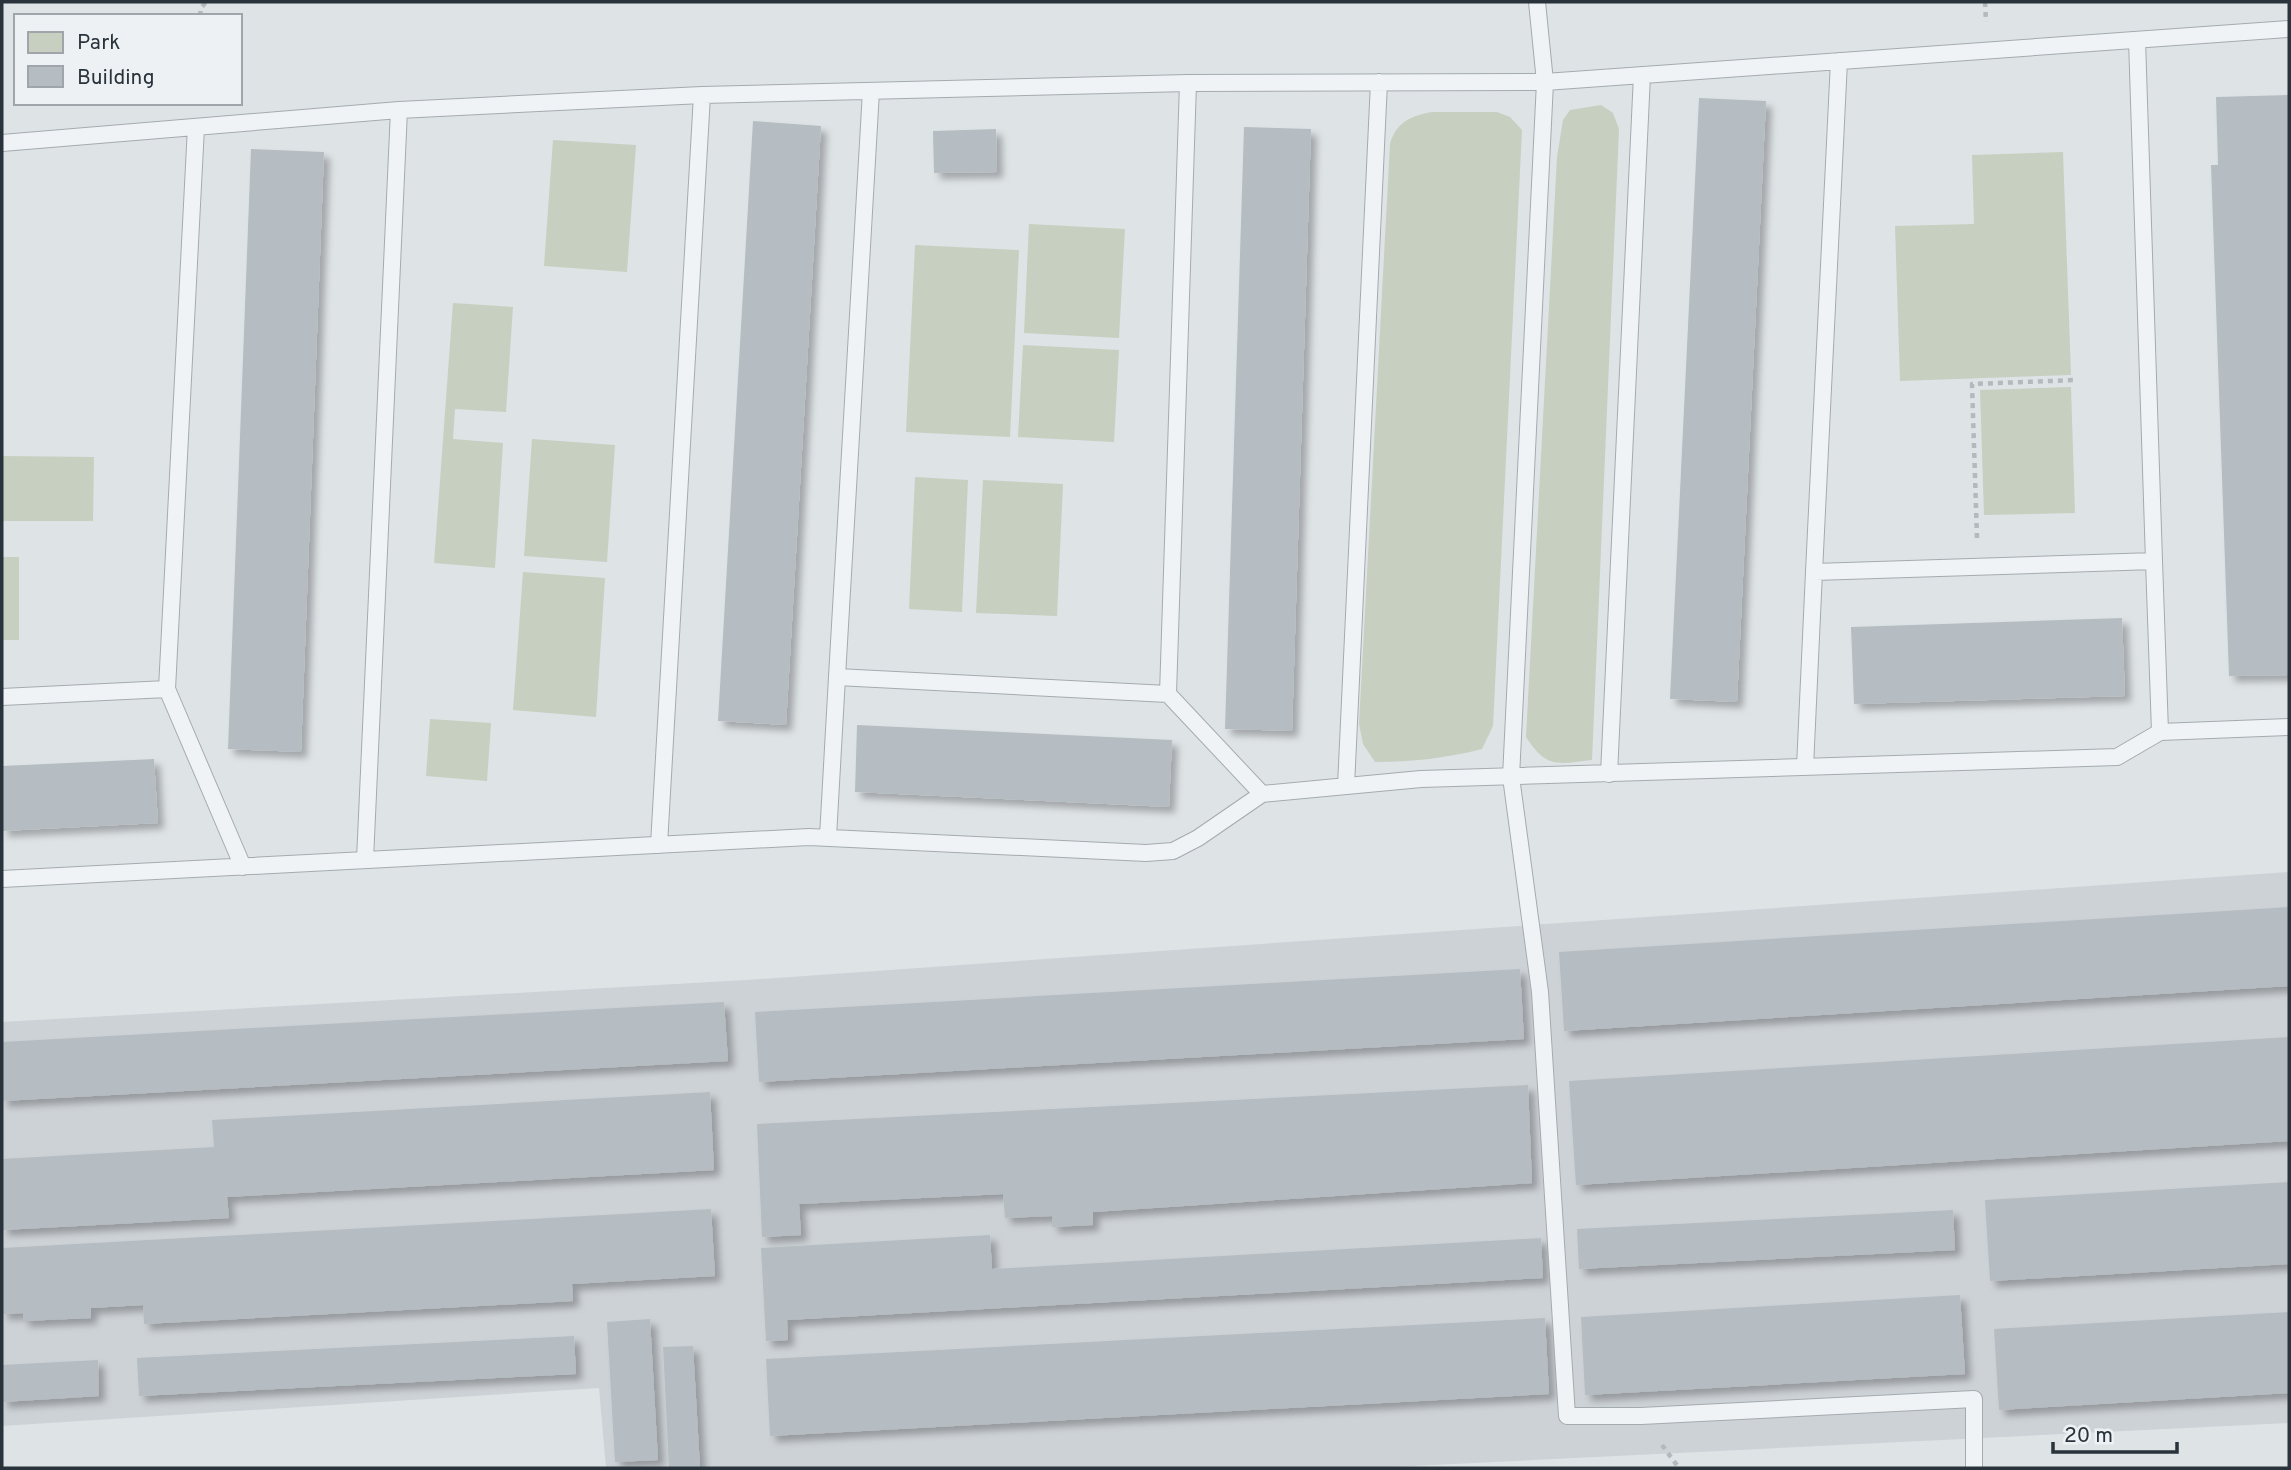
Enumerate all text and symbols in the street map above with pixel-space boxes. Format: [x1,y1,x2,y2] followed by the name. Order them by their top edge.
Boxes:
[14,14,242,105] legend
[77,30,120,57] text: Park
[77,65,155,92] text: Building
[2053,1410,2177,1454] scale bar
[2064,1423,2113,1450] text: 20 m

